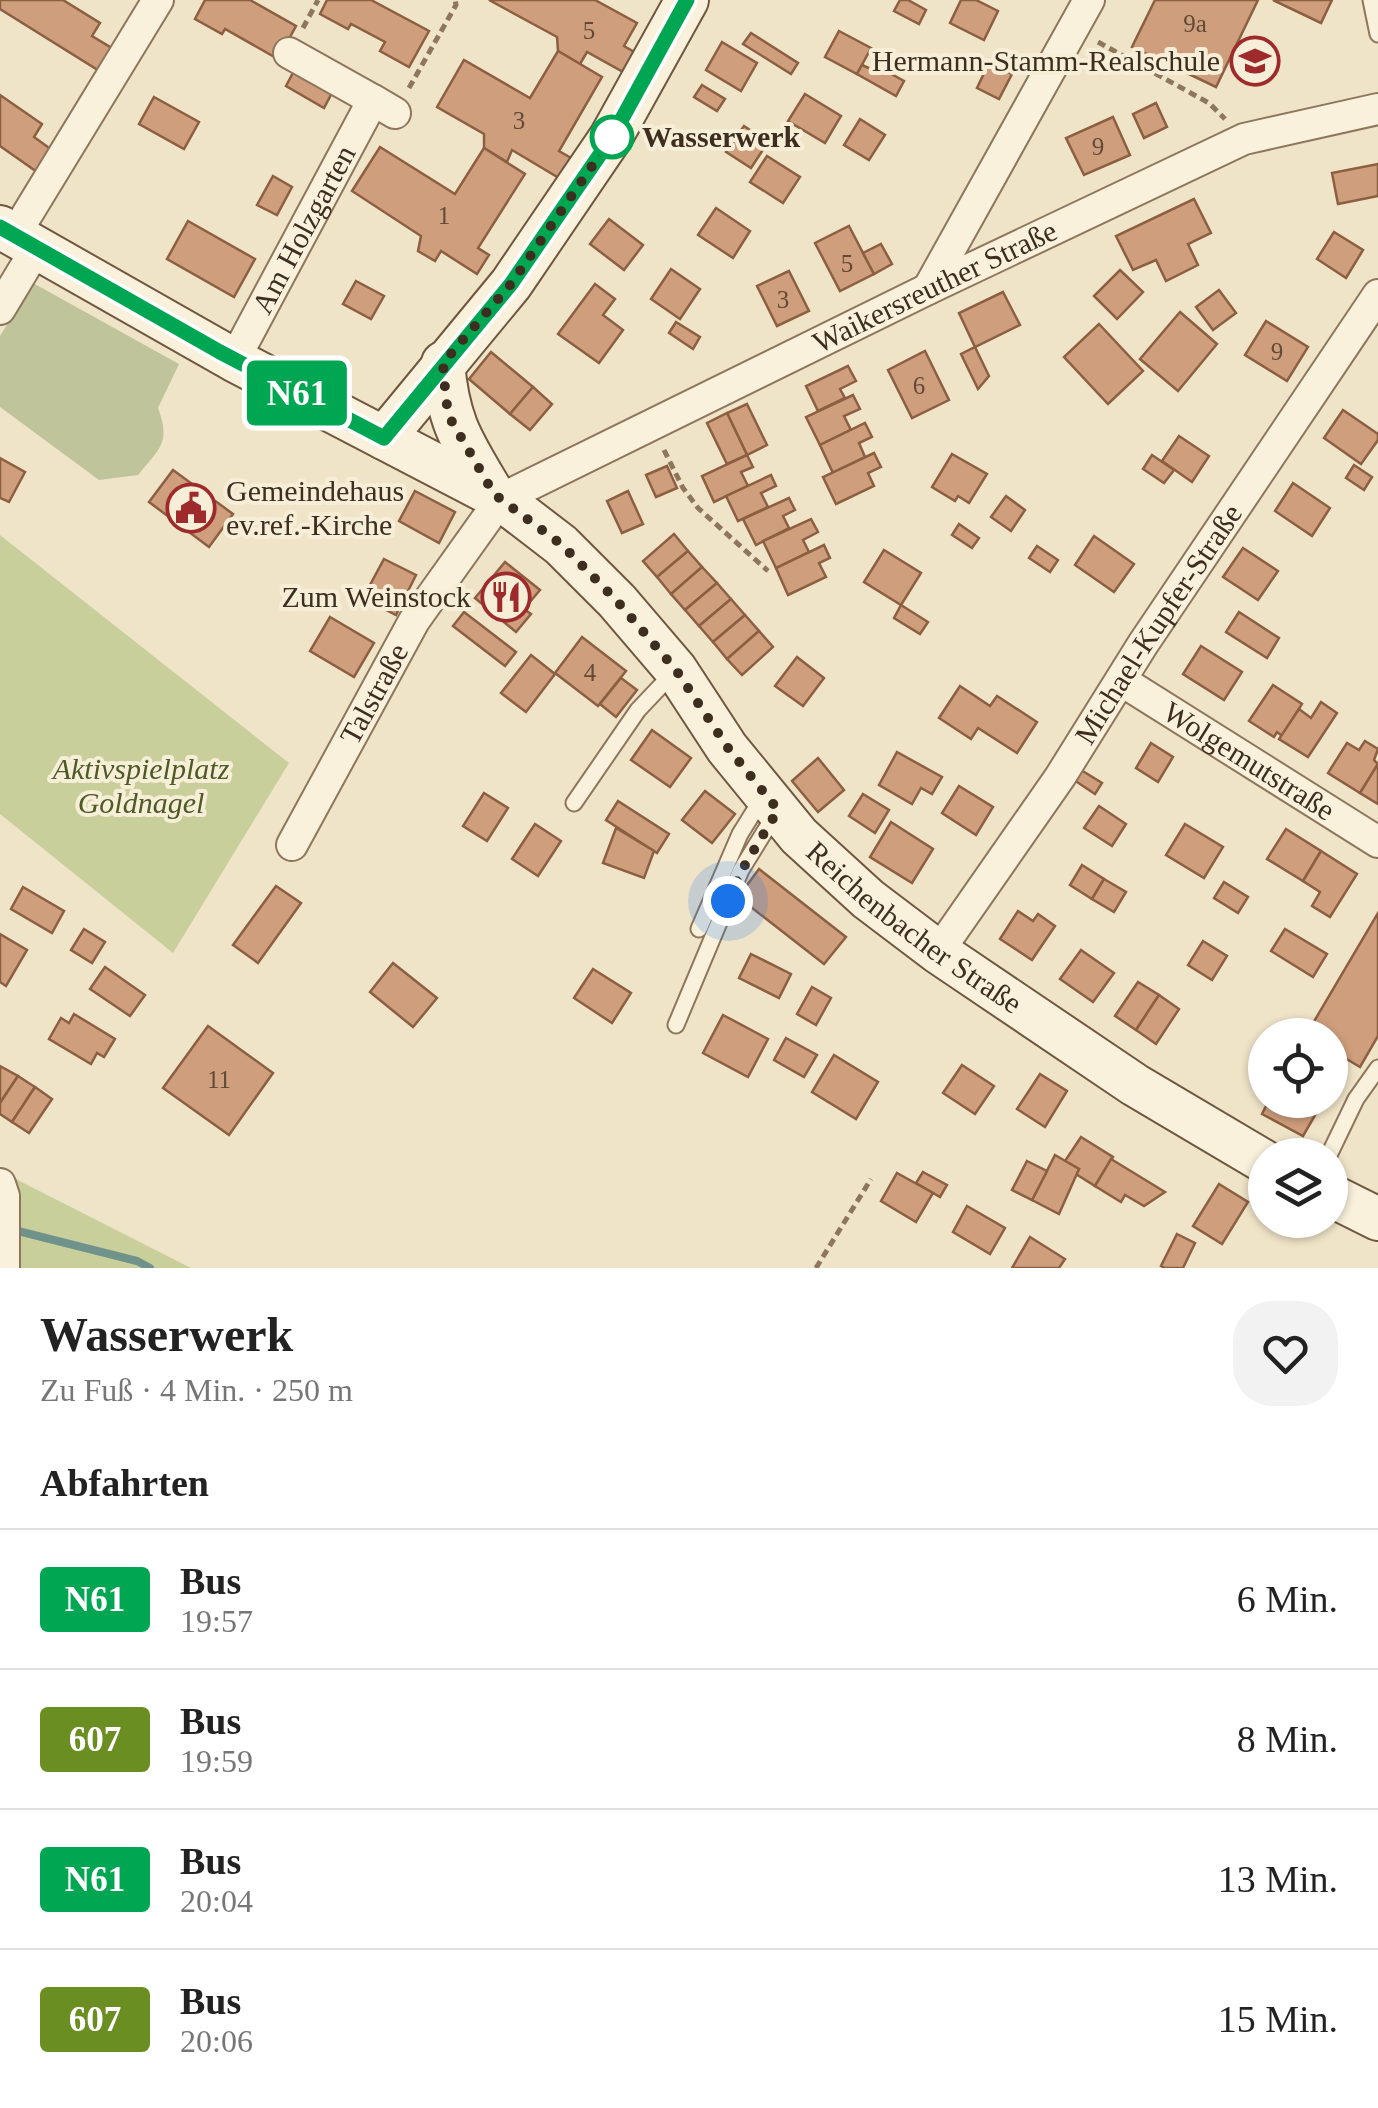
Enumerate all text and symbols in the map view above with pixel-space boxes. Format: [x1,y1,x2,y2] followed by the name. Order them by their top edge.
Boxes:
[1183,10,1207,37] house number: 9a
[583,17,595,44] house number: 5
[1229,35,1281,87] school or university icon: Hermann-Stamm-Realschule
[872,44,1220,77] place label: Hermann-Stamm-Realschule
[513,107,525,134] house number: 3
[591,116,633,158] marker: Wasserwerk
[642,120,801,153] place label: Wasserwerk
[1092,133,1104,160] house number: 9
[245,140,362,319] street label: Am Holzgarten
[438,202,450,229] house number: 1
[807,213,1062,359] street label: Waikersreuther Straße
[841,250,853,277] house number: 5
[777,286,789,313] house number: 3
[1271,338,1283,365] house number: 9
[240,360,354,426] line badge: N61
[913,372,925,399] house number: 6
[267,374,327,413] text: N61
[226,474,404,541] place label: Gemeindehaus ev.ref.-Kirche
[165,482,217,534] public building icon: Gemeindehaus ev.ref.-Kirche
[1068,498,1248,750] street label: Michael-Kupfer-Straße
[480,571,532,623] restaurant icon: Zum Weinstock
[281,580,471,613] place label: Zum Weinstock
[333,638,415,750] street label: Talstraße
[584,659,597,686] house number: 4
[1158,694,1341,827] street label: Wolgemutstraße
[51,752,230,819] park label: Aktivspielplatz Goldnagel
[800,834,1028,1020] street label: Reichenbacher Straße
[703,876,753,926] your location
[1248,1018,1348,1238] map controls
[1248,1018,1348,1118] button: locate
[207,1066,231,1093] house number: 11
[1248,1138,1348,1238] button: layers
[1233,1301,1338,1406] button: heart
[40,1308,293,1361] text: Wasserwerk
[40,1372,353,1408] text: Zu Fuß · 4 Min. · 250 m
[40,1462,209,1504] text: Abfahrten
[180,1560,241,1602] text: Bus
[1237,1578,1338,1620] text: 6 Min.
[65,1580,125,1619] text: N61
[180,1603,253,1639] text: 19:57
[180,1700,241,1742] text: Bus
[1237,1718,1338,1760] text: 8 Min.
[69,1720,121,1759] text: 607
[180,1743,253,1779] text: 19:59
[180,1840,241,1882] text: Bus
[1218,1858,1338,1900] text: 13 Min.
[65,1860,125,1899] text: N61
[180,1883,253,1919] text: 20:04
[180,1980,241,2022] text: Bus
[1218,1998,1338,2040] text: 15 Min.
[69,2000,121,2039] text: 607
[180,2023,253,2059] text: 20:06

